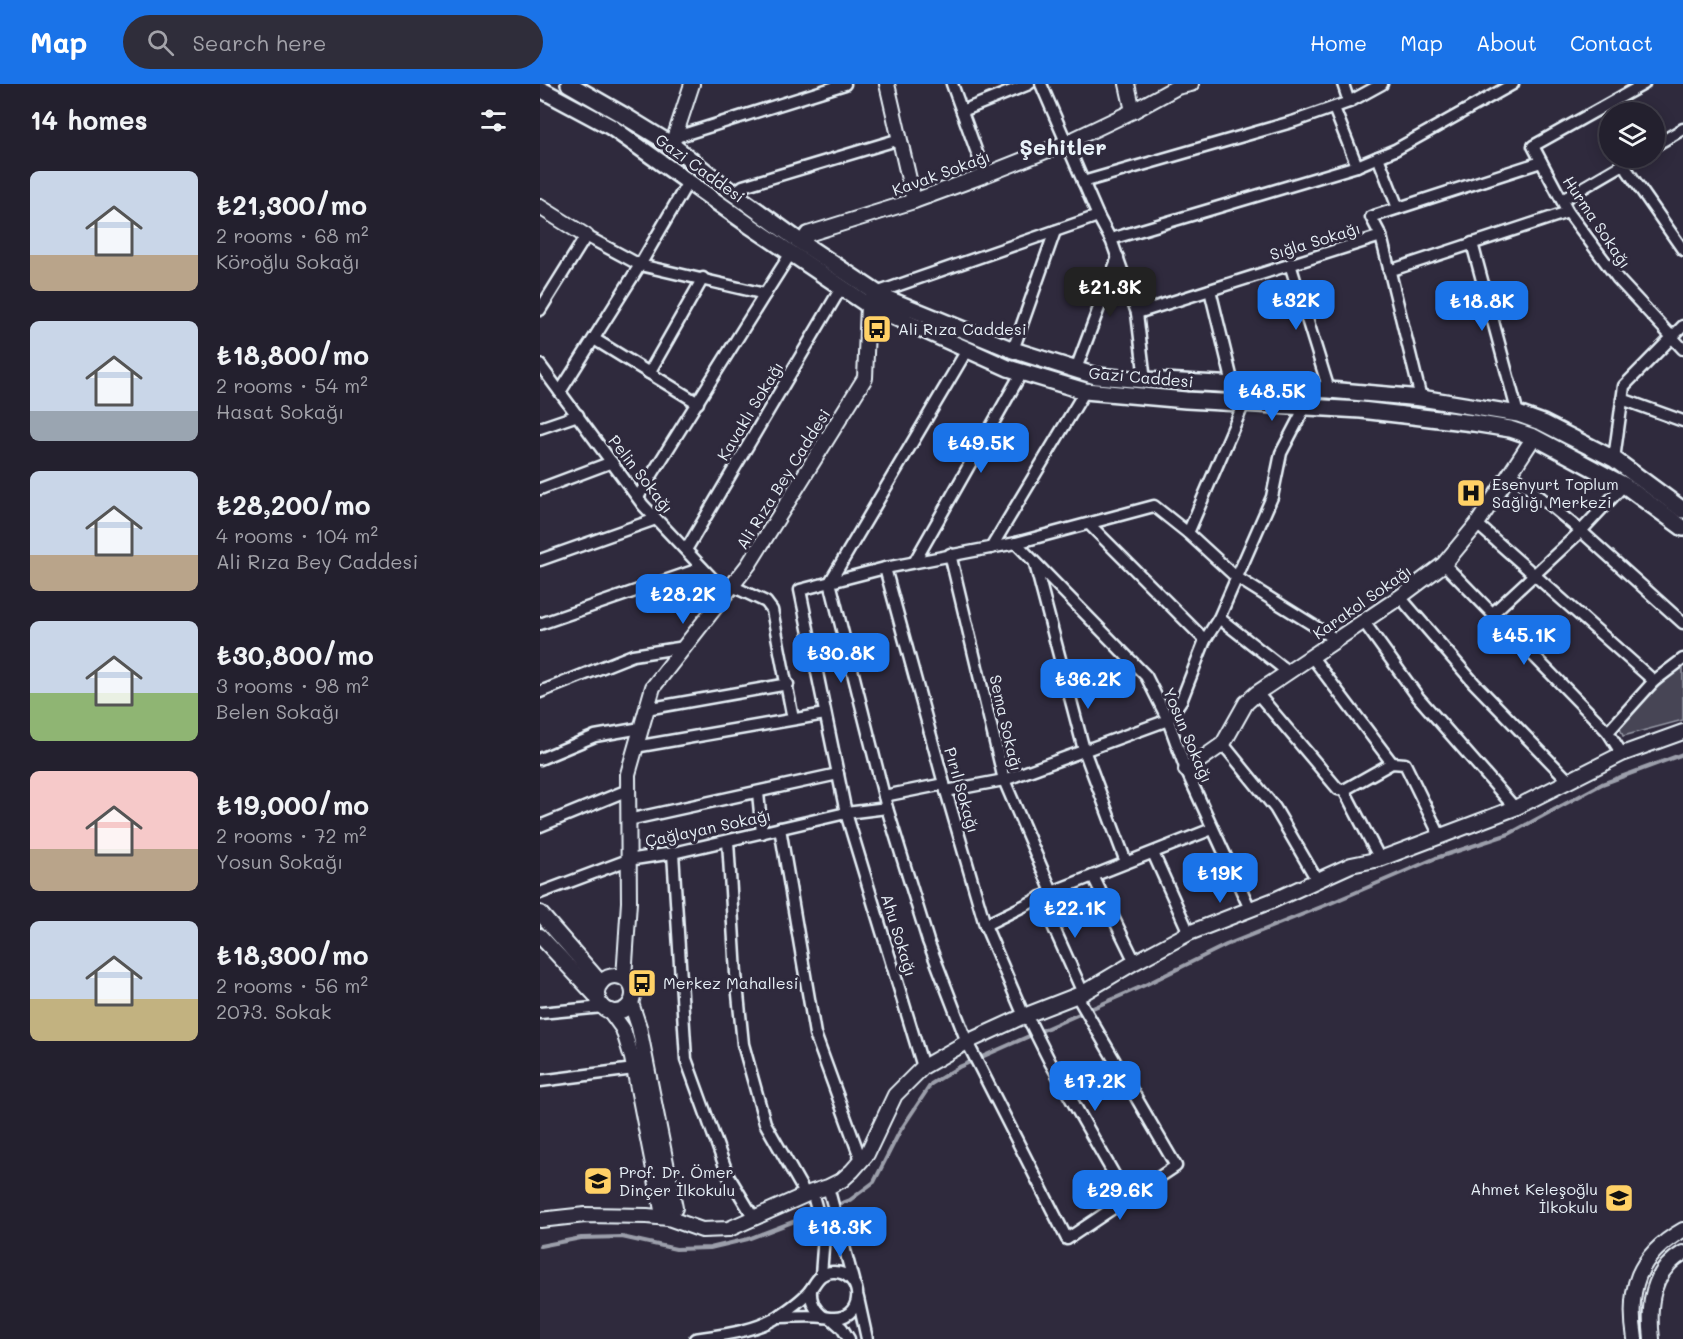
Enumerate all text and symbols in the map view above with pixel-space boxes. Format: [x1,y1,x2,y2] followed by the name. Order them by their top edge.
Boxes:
[123,15,543,69] search box
[30,24,87,60] text: Map
[144,26,177,59] icon: search
[192,28,326,57] text: Search here
[1310,29,1367,56] text: Home
[1400,29,1443,56] text: Map
[1476,29,1537,56] text: About
[1570,29,1653,56] text: Contact
[1599,102,1665,168] map controls
[1599,102,1665,168] button: layers
[30,103,148,137] text: 14 homes
[477,104,510,137] icon: filters
[652,128,749,207] street label: Gazi Caddesi
[1019,132,1107,161] district label: Şehitler
[889,145,993,200] street label: Kavak Sokağı
[1559,171,1636,272] street label: Hurma Sokağı
[216,188,367,222] text: ₺21,300/mo
[78,195,150,267] icon: home
[1267,217,1363,264] street label: Sığla Sokağı
[216,222,369,248] text: 2 rooms · 68 m²
[216,248,360,274] text: Köroğlu Sokağı
[1061,267,1159,318] pin: ₺21.3K
[1078,273,1142,299] text: ₺21.3K
[1260,280,1332,331] pin: ₺32K
[1433,281,1531,332] pin: ₺18.8K
[1272,286,1320,312] text: ₺32K
[1449,287,1515,313] text: ₺18.8K
[861,313,893,345] bus stop icon: Ali Rıza Caddesi
[898,318,1027,339] place label: Ali Rıza Caddesi
[216,338,369,372] text: ₺18,800/mo
[78,345,150,417] icon: home
[712,357,787,464] street label: Kavaklı Sokağı
[1088,361,1194,392] street label: Gazi Caddesi
[1223,371,1321,422] pin: ₺48.5K
[216,372,368,398] text: 2 rooms · 54 m²
[1238,377,1306,403] text: ₺48.5K
[216,398,344,424] text: Hasat Sokağı
[731,405,834,553] street label: Ali Rıza Bey Caddesi
[932,423,1030,474] pin: ₺49.5K
[947,429,1015,455] text: ₺49.5K
[604,430,679,517] street label: Pelin Sokağı
[1492,473,1619,512] place label: Esenyurt Toplum Sağlığı Merkezi
[1455,477,1487,509] hospital icon: Esenyurt Toplum Sağlığı Merkezi
[216,488,370,522] text: ₺28,200/mo
[78,495,150,567] icon: home
[216,522,378,548] text: 4 rooms · 104 m²
[216,548,418,574] text: Ali Rıza Bey Caddesi
[1308,560,1415,643] street label: Karakol Sokağı
[634,574,732,625] pin: ₺28.2K
[650,580,716,606] text: ₺28.2K
[1475,615,1573,666] pin: ₺45.1K
[1491,621,1557,647] text: ₺45.1K
[792,633,890,684] pin: ₺30.8K
[216,638,374,672] text: ₺30,800/mo
[806,639,876,665] text: ₺30.8K
[78,645,150,717] icon: home
[1039,659,1137,710] pin: ₺36.2K
[1054,665,1122,691] text: ₺36.2K
[216,672,369,698] text: 3 rooms · 98 m²
[985,673,1028,773] street label: Sema Sokağı
[1159,684,1218,786] street label: Yosun Sokağı
[216,698,340,724] text: Belen Sokağı
[940,745,985,835] street label: Pırıl Sokağı
[216,788,369,822] text: ₺19,000/mo
[78,795,150,867] icon: home
[643,804,773,851] street label: Çağlayan Sokağı
[216,822,367,848] text: 2 rooms · 72 m²
[216,848,343,874] text: Yosun Sokağı
[1184,853,1256,904] pin: ₺19K
[1197,859,1243,885] text: ₺19K
[1026,888,1124,939] pin: ₺22.1K
[877,891,922,979] street label: Ahu Sokağı
[1043,894,1107,920] text: ₺22.1K
[216,938,369,972] text: ₺18,300/mo
[78,945,150,1017] icon: home
[626,967,658,999] bus stop icon: Merkez Mahallesi
[216,972,368,998] text: 2 rooms · 56 m²
[663,972,798,993] place label: Merkez Mahallesi
[216,998,331,1024] text: 2073. Sokak
[1046,1061,1144,1112] pin: ₺17.2K
[1064,1067,1127,1093] text: ₺17.2K
[619,1161,735,1200] place label: Prof. Dr. Ömer Dinçer İlkokulu
[582,1165,614,1197] school or university icon: Prof. Dr. Ömer Dinçer İlkokulu
[1071,1170,1169,1221] pin: ₺29.6K
[1086,1176,1154,1202] text: ₺29.6K
[1470,1178,1598,1217] place label: Ahmet Keleşoğlu İlkokulu
[1603,1182,1635,1214] school or university icon: Ahmet Keleşoğlu İlkokulu
[791,1207,889,1258] pin: ₺18.3K
[807,1213,873,1239] text: ₺18.3K

